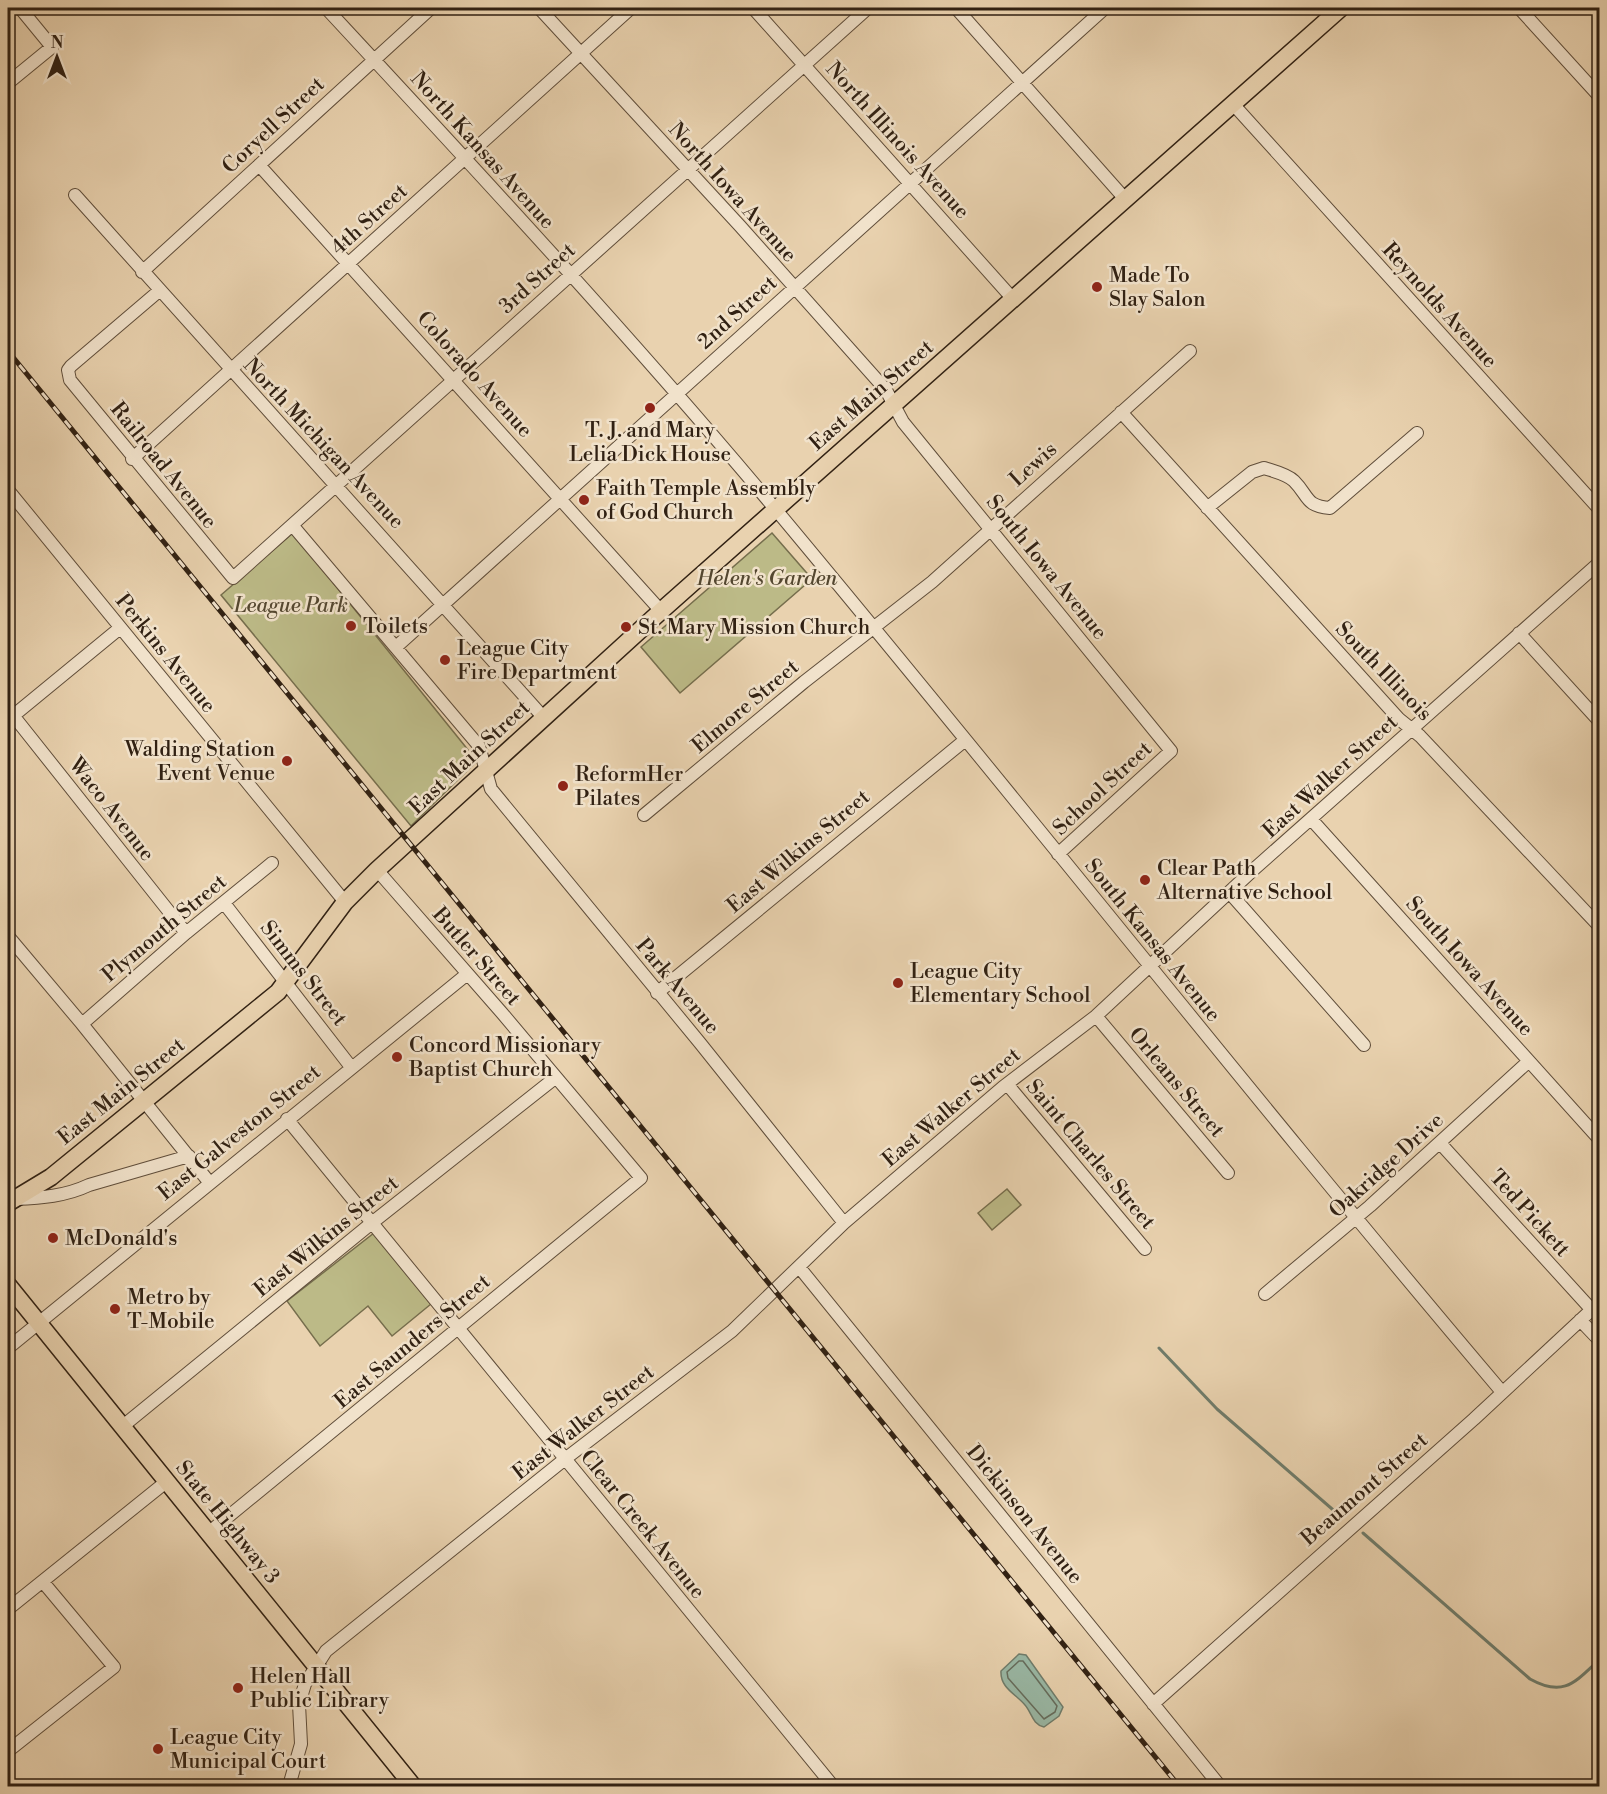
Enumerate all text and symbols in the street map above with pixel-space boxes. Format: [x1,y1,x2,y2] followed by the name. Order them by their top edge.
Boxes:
[27,27,87,87] north arrow
[51,33,64,53] text: N
[820,57,975,225] street label: North Illinois Avenue
[405,66,560,235] street label: North Kansas Avenue
[217,71,331,180] street label: Coryell Street
[663,117,802,268] street label: North Iowa Avenue
[326,178,414,261] street label: 4th Street
[494,237,582,320] street label: 3rd Street
[1376,237,1503,374] street label: Reynolds Avenue
[1109,263,1206,313] place label: Made To Slay Salon
[693,270,783,355] street label: 2nd Street
[1090,280,1104,294] marker: Made To Slay Salon
[411,306,538,443] street label: Colorado Avenue
[804,334,940,457] street label: East Main Street
[237,353,409,535] street label: North Michigan Avenue
[104,397,222,534] street label: Railroad Avenue
[643,401,657,415] marker: T. J. and Mary Lelia Dick House
[569,418,731,468] place label: T. J. and Mary Lelia Dick House
[1005,437,1063,493] street label: Lewis
[596,476,816,526] place label: Faith Temple Assembly of God Church
[980,490,1113,645] street label: South Iowa Avenue
[577,493,591,507] marker: Faith Temple Assembly of God Church
[696,566,838,592] park label: Helen's Garden
[109,589,221,718] street label: Perkins Avenue
[233,593,348,619] park label: League Park
[363,614,428,640] place label: Toilets
[638,615,871,641] place label: St. Mary Mission Church
[1329,617,1437,727] street label: South Illinois
[344,619,358,633] marker: Toilets
[619,620,633,634] marker: St. Mary Mission Church
[457,636,618,686] place label: League City Fire Department
[438,653,452,667] marker: League City Fire Department
[687,654,805,759] street label: Elmore Street
[404,695,536,821] street label: East Main Street
[1258,709,1404,844] street label: East Walker Street
[1048,736,1158,841] street label: School Street
[124,737,275,787] place label: Walding Station Event Venue
[62,752,160,867] street label: Waco Avenue
[280,754,294,768] marker: Walding Station Event Venue
[575,762,683,812] place label: ReformHer Pilates
[556,779,570,793] marker: ReformHer Pilates
[722,784,876,919] street label: East Wilkins Street
[1078,854,1226,1027] street label: South Kansas Avenue
[1156,856,1332,906] place label: Clear Path Alternative School
[97,869,233,988] street label: Plymouth Street
[1138,873,1152,887] marker: Clear Path Alternative School
[1400,892,1539,1042] street label: South Iowa Avenue
[426,901,526,1012] street label: Butler Street
[254,916,353,1032] street label: Simms Street
[630,933,725,1040] street label: Park Avenue
[910,959,1090,1009] place label: League City Elementary School
[891,976,905,990] marker: League City Elementary School
[1123,1022,1230,1143] street label: Orleans Street
[53,1032,191,1151] street label: East Main Street
[408,1033,602,1083] place label: Concord Missionary Baptist Church
[877,1042,1027,1173] street label: East Walker Street
[390,1050,404,1064] marker: Concord Missionary Baptist Church
[153,1059,327,1206] street label: East Galveston Street
[1020,1074,1161,1235] street label: Saint Charles Street
[1324,1107,1449,1224] street label: Oakridge Drive
[1483,1165,1575,1263] street label: Ted Pickett
[249,1170,405,1303] street label: East Wilkins Street
[65,1226,177,1252] place label: McDonald's
[46,1231,60,1245] marker: McDonald's
[329,1269,496,1415] street label: East Saunders Street
[127,1285,215,1335] place label: Metro by T-Mobile
[108,1302,122,1316] marker: Metro by T-Mobile
[508,1359,660,1486] street label: East Walker Street
[1295,1427,1434,1553] street label: Beaumont Street
[960,1440,1088,1589] street label: Dickinson Avenue
[574,1445,710,1604] street label: Clear Creek Avenue
[170,1456,285,1589] street label: State Highway 3
[250,1664,390,1714] place label: Helen Hall Public Library
[231,1681,245,1695] marker: Helen Hall Public Library
[170,1725,327,1775] place label: League City Municipal Court
[151,1742,165,1756] marker: League City Municipal Court

